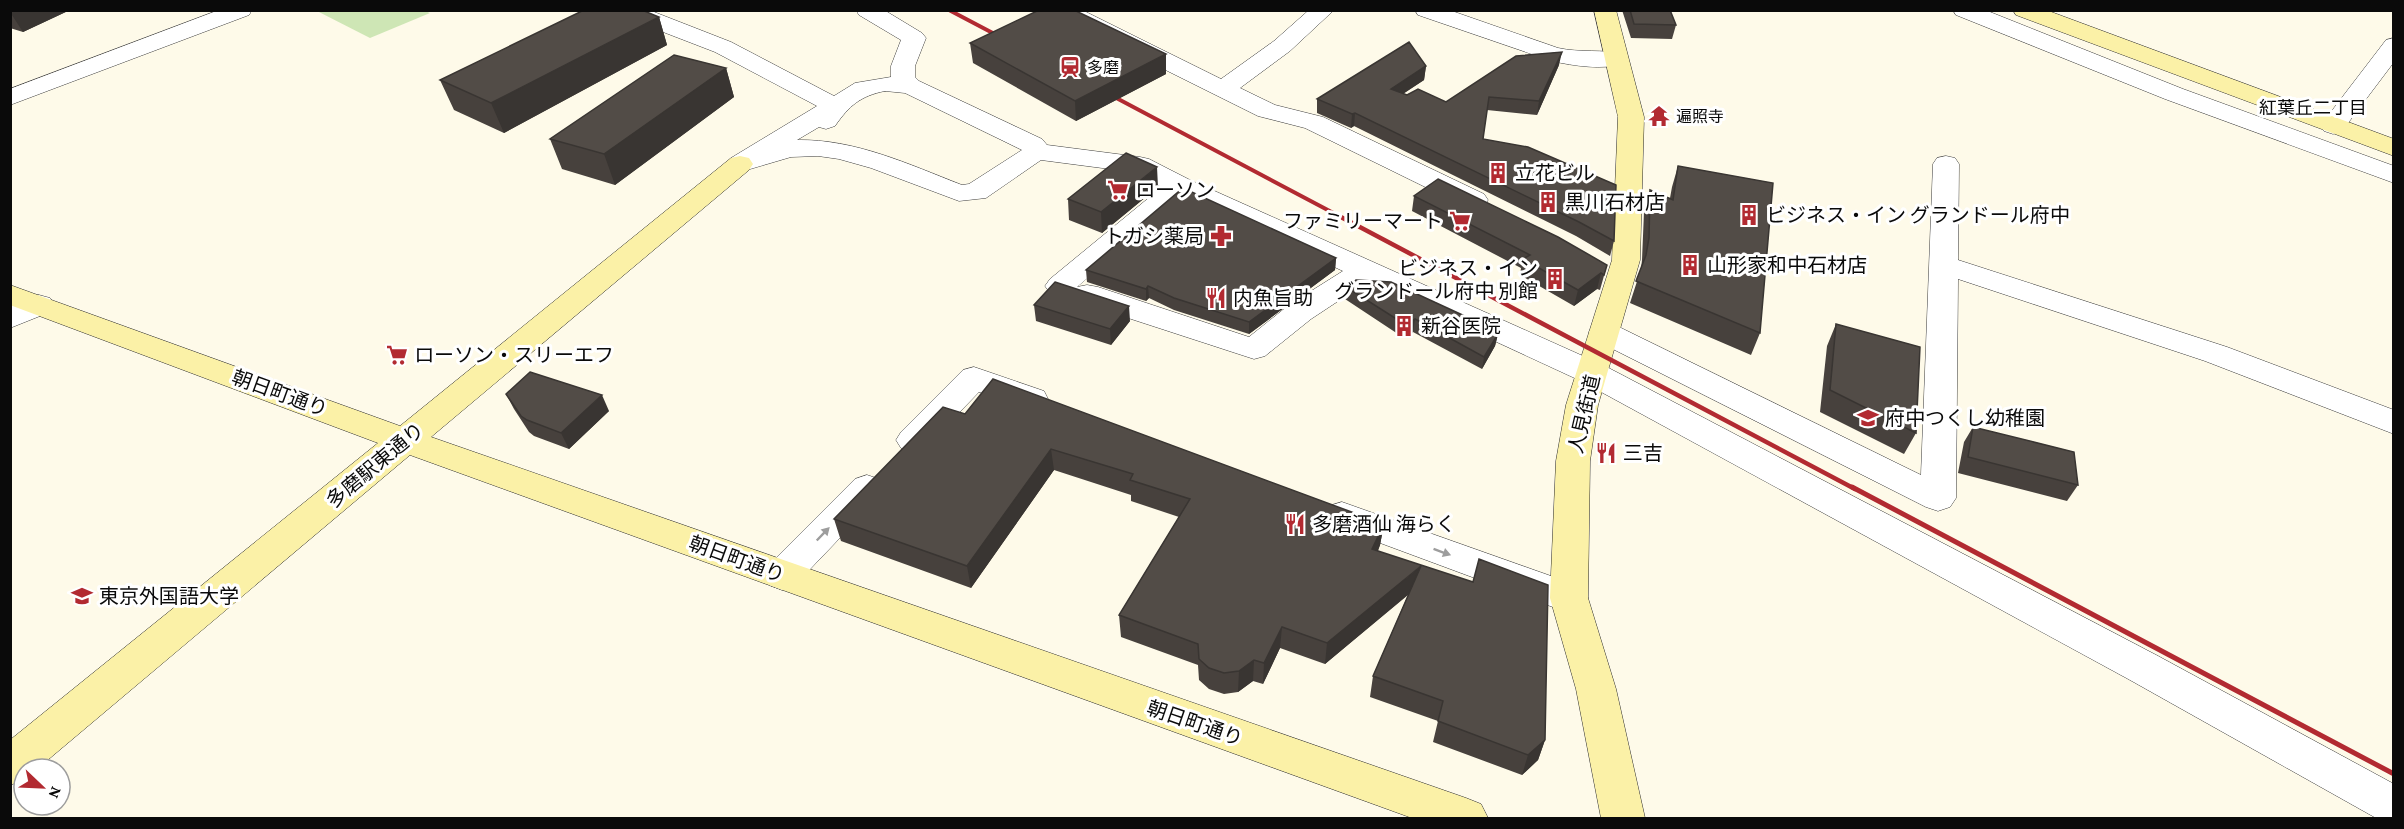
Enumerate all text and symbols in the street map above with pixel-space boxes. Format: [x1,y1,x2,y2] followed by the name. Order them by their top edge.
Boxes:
[1058,55,1082,79] station icon: 多磨
[1087,59,1119,76] place label: 多磨
[2259,98,2367,118] district label: 紅葉丘二丁目
[1647,104,1671,128] temple icon: 遍照寺
[1676,108,1724,125] place label: 遍照寺
[1486,161,1510,185] building icon: 立花ビル
[1515,162,1595,184] place label: 立花ビル
[1106,178,1130,202] supermarket icon: ローソン
[1135,179,1215,201] place label: ローソン
[1536,190,1560,214] building icon: 黒川石材店
[1565,191,1665,213] place label: 黒川石材店
[1737,203,1761,227] building icon: ビジネス・イン グランドール府中
[1766,204,2070,226] place label: ビジネス・イン グランドール府中
[1448,209,1472,233] supermarket icon: ファミリーマート
[1283,210,1443,232] place label: ファミリーマート
[1209,224,1233,248] pharmacy icon: トガシ薬局
[1104,225,1204,247] place label: トガシ薬局
[1678,253,1702,277] building icon: 山形家和中石材店
[1707,254,1867,276] place label: 山形家和中石材店
[1334,257,1538,302] place label: ビジネス・イン グランドール府中 別館
[1543,267,1567,291] building icon: ビジネス・イン グランドール府中 別館
[1204,286,1228,310] restaurant icon: 内魚旨助
[1233,287,1313,309] place label: 内魚旨助
[1392,314,1416,338] building icon: 新谷医院
[1421,315,1501,337] place label: 新谷医院
[385,343,409,367] supermarket icon: ローソン・スリーエフ
[414,344,614,366] place label: ローソン・スリーエフ
[229,366,331,420] street label: 朝日町通り
[1564,373,1604,455] street label: 人見街道
[1856,406,1880,430] school or university icon: 府中つくし幼稚園
[1885,407,2045,429] place label: 府中つくし幼稚園
[322,418,428,512] street label: 多磨駅東通り
[1594,441,1618,465] restaurant icon: 三吉
[1623,442,1663,464] place label: 三吉
[1283,512,1307,536] restaurant icon: 多磨酒仙 海らく
[1312,513,1456,535] place label: 多磨酒仙 海らく
[815,527,829,541] one-way arrow
[686,532,788,586] street label: 朝日町通り
[1433,548,1451,557] one-way arrow
[70,584,94,608] school or university icon: 東京外国語大学
[99,585,239,607] place label: 東京外国語大学
[1144,696,1246,750] street label: 朝日町通り
[12,757,72,817] north arrow
[45,784,65,801] text: N

